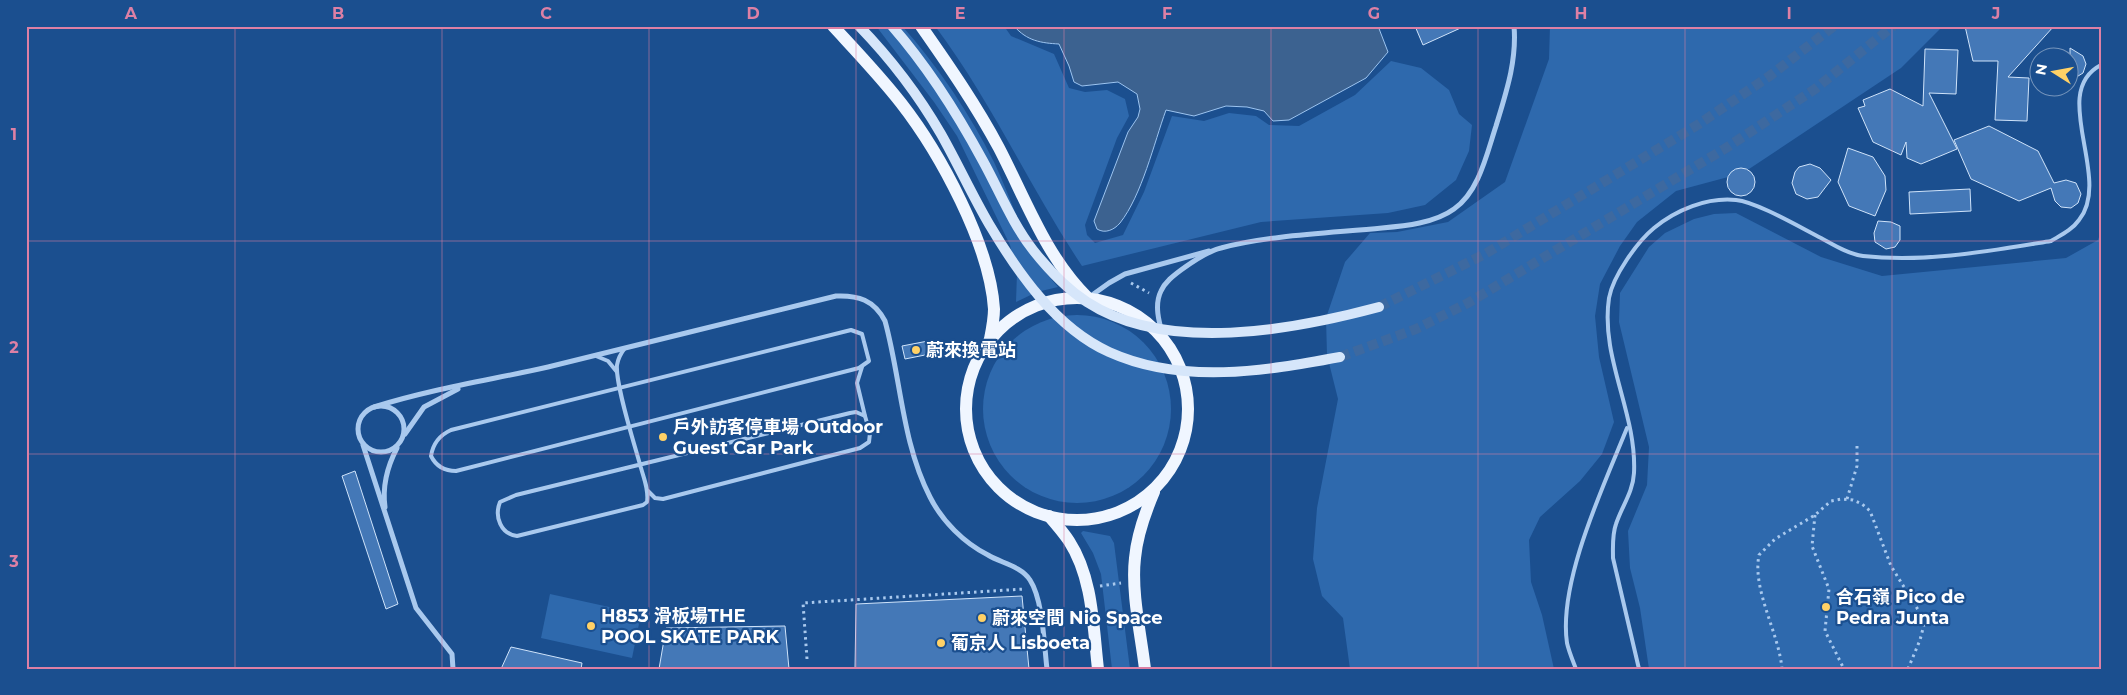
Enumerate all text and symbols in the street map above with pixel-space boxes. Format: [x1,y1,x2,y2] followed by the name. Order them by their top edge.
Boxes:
[124,4,138,23] text: A
[332,4,344,23] text: B
[540,4,552,23] text: C
[746,4,760,23] text: D
[955,4,965,23] text: E
[1162,4,1172,23] text: F
[1368,4,1380,23] text: G
[1575,4,1587,23] text: H
[1786,4,1792,23] text: I
[1991,4,2000,23] text: J
[2030,48,2080,98] north arrow
[2031,62,2051,77] text: N
[11,125,17,144] text: 1
[9,338,19,357] text: 2
[926,339,1016,361] place label: 蔚來換電站
[910,344,922,356] marker: 蔚來換電站
[673,416,883,459] place label: 戶外訪客停車場 Outdoor Guest Car Park
[657,431,669,443] marker: 戶外訪客停車場 Outdoor Guest Car Park
[8,552,19,571] text: 3
[1836,586,1965,629] place label: 合石嶺 Pico de Pedra Junta
[1820,601,1832,613] marker: 合石嶺 Pico de Pedra Junta
[601,605,780,648] place label: H853 滑板場THE POOL SKATE PARK
[992,607,1163,629] place label: 蔚來空間 Nio Space
[976,612,988,624] marker: 蔚來空間 Nio Space
[585,620,597,632] marker: H853 滑板場THE POOL SKATE PARK
[951,632,1090,654] place label: 葡京人 Lisboeta
[935,637,947,649] marker: 葡京人 Lisboeta

